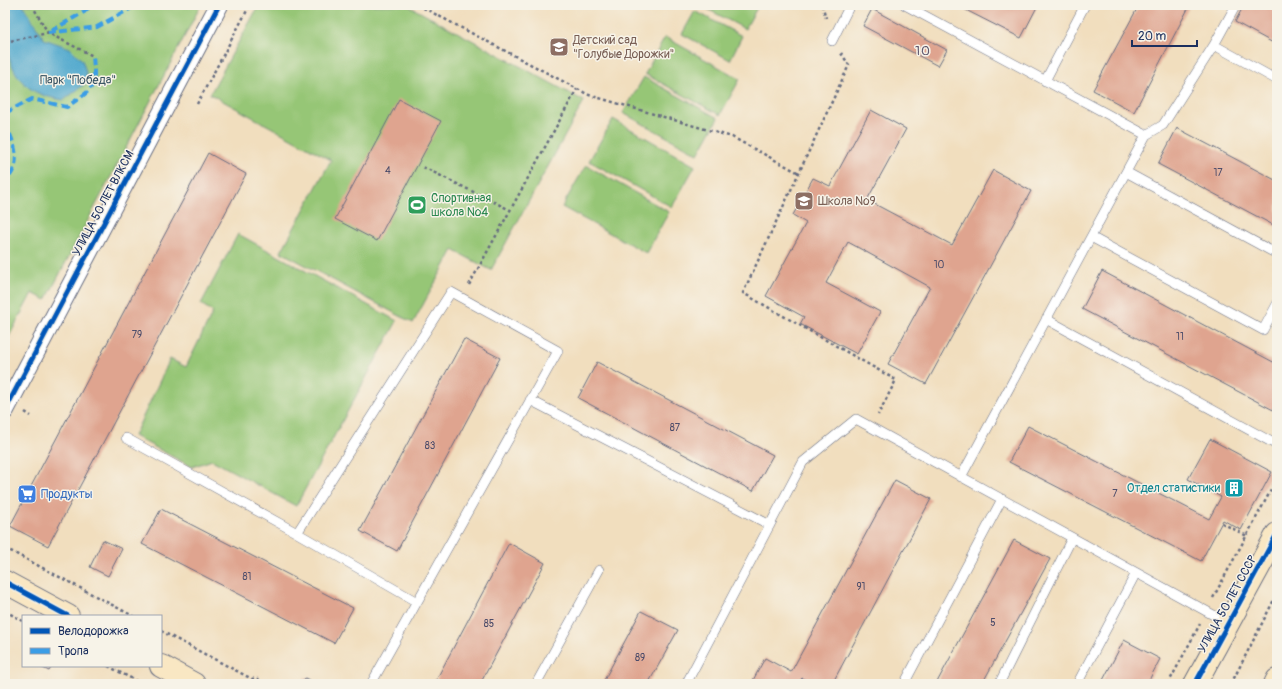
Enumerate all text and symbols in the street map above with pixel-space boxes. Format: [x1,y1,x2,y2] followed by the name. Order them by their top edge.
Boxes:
[1132,22,1197,48] scale bar
[1138,29,1167,44] text: 20 m
[572,33,674,62] place label: Детский сад "Голубые Дорожки"
[548,36,570,58] school or university icon: Детский сад "Голубые Дорожки"
[915,43,931,59] district label: 10
[40,73,116,88] park label: Парк "Победа"
[69,148,138,259] street label: УЛИЦА 50 ЛЕТ ВЛКСМ
[385,165,391,177] house number: 4
[1213,167,1223,179] house number: 17
[793,190,815,212] school or university icon: Школа №9
[431,191,491,220] place label: Спортивная школа №4
[406,194,428,216] sports icon: Спортивная школа №4
[818,194,876,209] place label: Школа №9
[934,259,945,271] house number: 10
[132,329,142,341] house number: 79
[1176,331,1184,343] house number: 11
[670,422,681,434] house number: 87
[425,440,436,452] house number: 83
[1223,477,1245,499] building icon: Отдел статистики
[1127,481,1221,496] place label: Отдел статистики
[16,483,38,505] supermarket icon: Продукты
[41,487,93,502] place label: Продукты
[1112,488,1118,500] house number: 7
[1195,553,1260,655] street label: УЛИЦА 50 ЛЕТ СССР
[243,571,252,583] house number: 81
[856,581,866,593] house number: 91
[22,615,162,667] legend
[990,617,996,629] house number: 5
[484,618,494,630] house number: 85
[58,624,129,639] text: Велодорожка
[58,644,89,659] text: Тропа
[635,652,645,664] house number: 89

